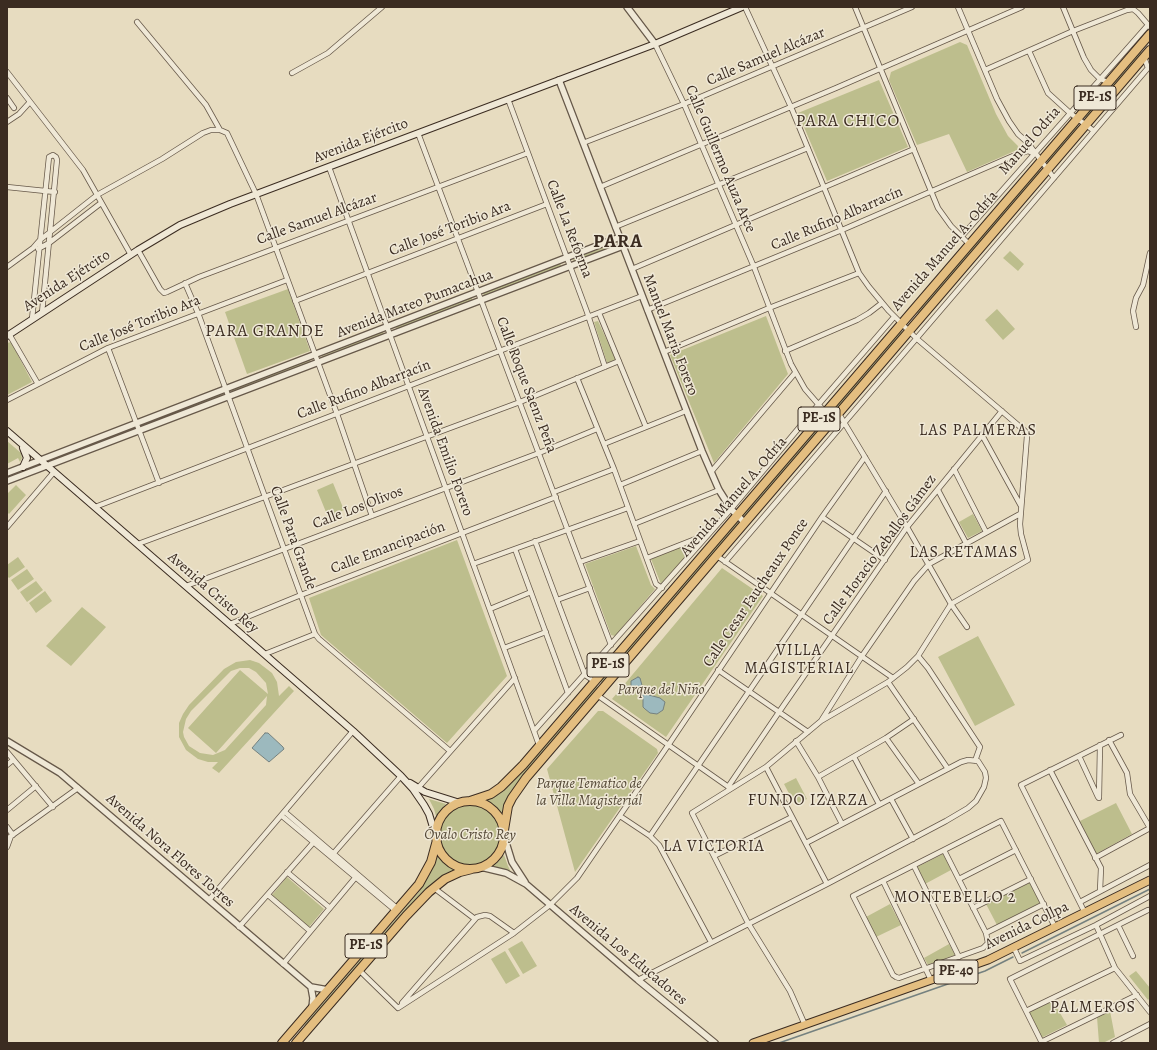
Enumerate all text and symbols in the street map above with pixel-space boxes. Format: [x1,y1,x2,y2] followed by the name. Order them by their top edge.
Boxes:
[704,24,828,90] street label: Calle Samuel Alcázar
[681,83,759,235] street label: Calle Guillermo Auza Arce
[1074,86,1116,110] road number: PE-1S
[995,103,1065,179] street label: Manuel Odria
[796,112,900,132] district label: PARA CHICO
[311,115,411,167] street label: Avenida Ejército
[542,177,596,281] street label: Calle La Reforma
[768,183,906,255] street label: Calle Rufino Albarracín
[888,187,1002,315] street label: Avenida Manuel A. Odría
[254,189,380,249] street label: Calle Samuel Alcázar
[387,197,513,261] street label: Calle José Toribio Ara
[593,231,643,253] district label: PARA
[20,246,114,316] street label: Avenida Ejército
[334,266,496,342] street label: Avenida Mateo Pumacahua
[639,272,701,398] street label: Manuel Maria Forero
[77,292,203,356] street label: Calle José Toribio Ara
[492,314,560,456] street label: Calle Roque Saenz Peña
[205,322,325,342] district label: PARA GRANDE
[295,356,433,424] street label: Calle Rufino Albarracín
[413,385,477,519] street label: Avenida Emilio Forero
[798,407,840,431] road number: PE-1S
[919,421,1037,441] district label: LAS PALMERAS
[677,433,791,561] street label: Avenida Manuel A. Odría
[819,471,941,629] street label: Calle Horacio Zeballos Gámez
[310,482,406,534] street label: Calle Los Olivos
[266,484,320,592] street label: Calle Para Grande
[699,515,813,671] street label: Calle Cesar Faucheaux Ponce
[328,518,448,578] street label: Calle Emancipación
[910,543,1018,563] district label: LAS RETAMAS
[164,549,262,637] street label: Avenida Cristo Rey
[744,641,854,679] district label: VILLA MAGISTERIAL
[587,653,629,677] road number: PE-1S
[617,681,705,699] park label: Parque del Niño
[536,775,642,810] park label: Parque Tematico de la Villa Magisterial
[102,790,238,912] street label: Avenida Nora Flores Torres
[748,791,868,811] district label: FUNDO IZARZA
[424,826,516,844] park label: Óvalo Cristo Rey
[663,837,765,857] district label: LA VICTORIA
[894,888,1016,908] district label: MONTEBELLO 2
[982,898,1072,954] street label: Avenida Collpa
[566,901,690,1009] street label: Avenida Los Educadores
[345,934,387,958] road number: PE-1S
[934,960,978,984] road number: PE-40
[1050,998,1136,1018] district label: PALMEROS

